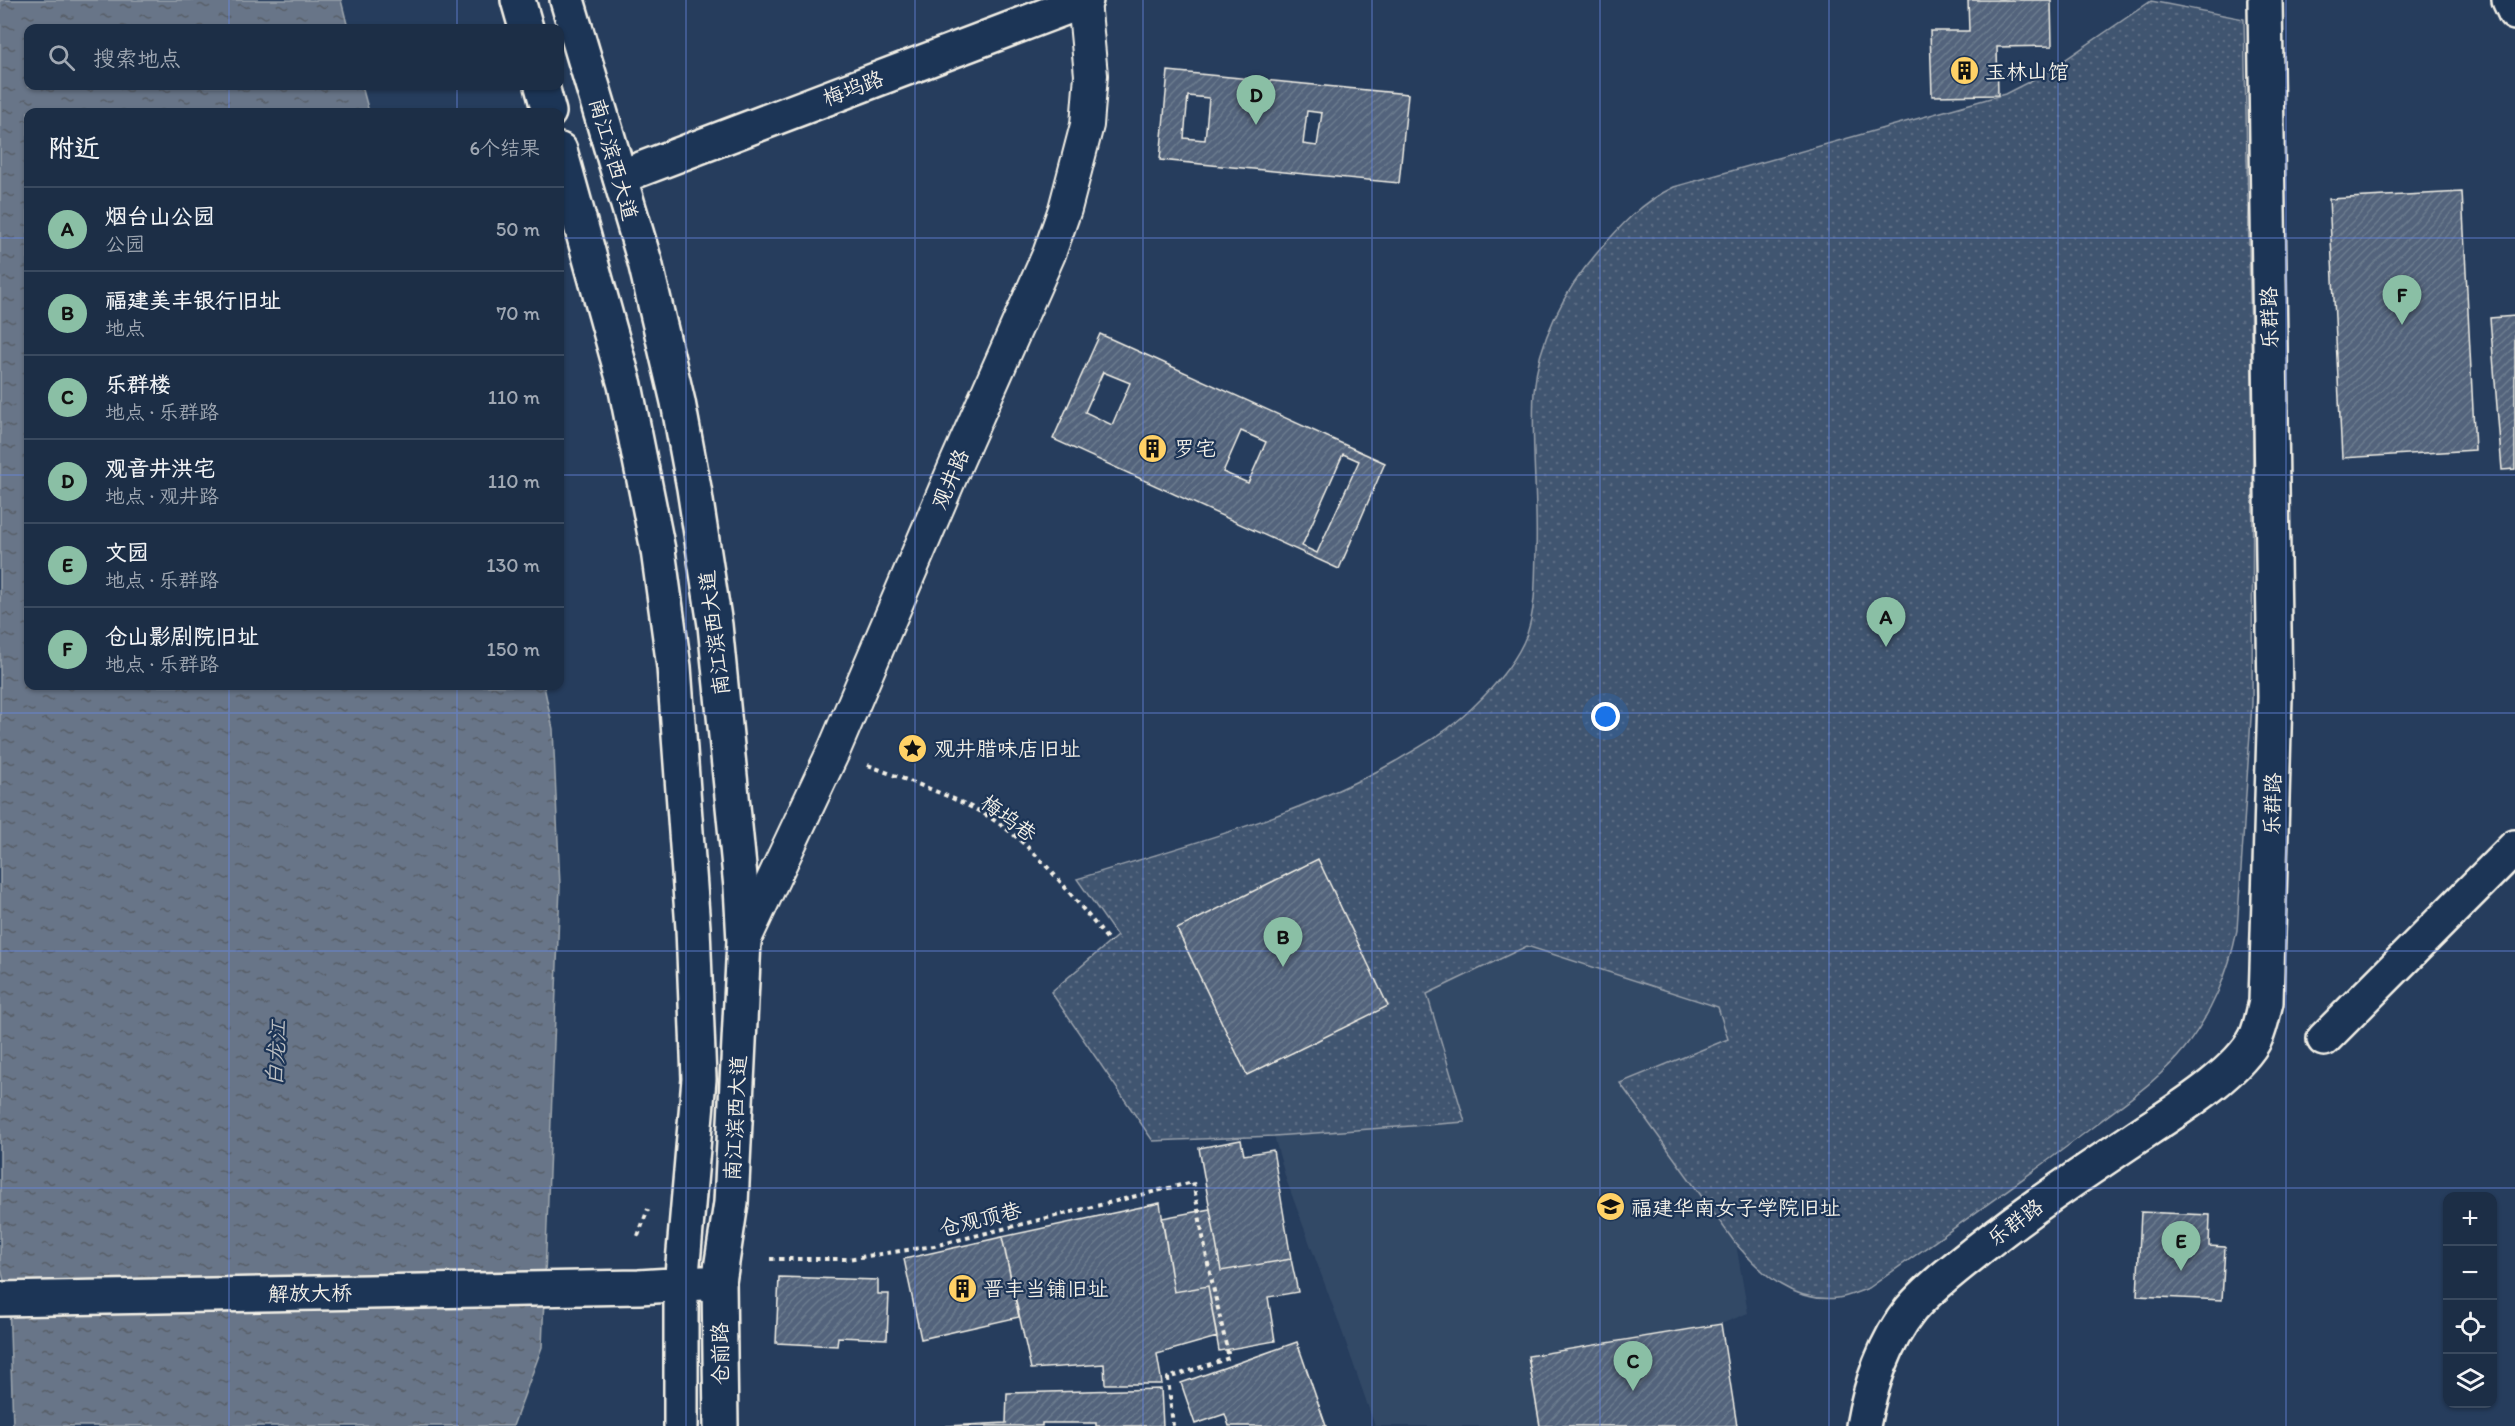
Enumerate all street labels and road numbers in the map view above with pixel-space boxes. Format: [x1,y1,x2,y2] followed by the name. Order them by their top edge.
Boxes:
[819,65,887,111] street label: 梅坞路
[585,95,643,223] street label: 南江滨西大道
[2256,286,2282,350] street label: 乐群路
[926,445,974,513] street label: 观井路
[694,569,734,697] street label: 南江滨西大道
[2258,772,2286,836] street label: 乐群路
[976,789,1042,847] street label: 梅坞巷
[719,1054,751,1182] street label: 南江滨西大道
[1982,1193,2048,1251] street label: 乐群路
[936,1197,1024,1241] street label: 仓观顶巷
[268,1280,352,1306] street label: 解放大桥
[707,1322,733,1386] street label: 仓前路

